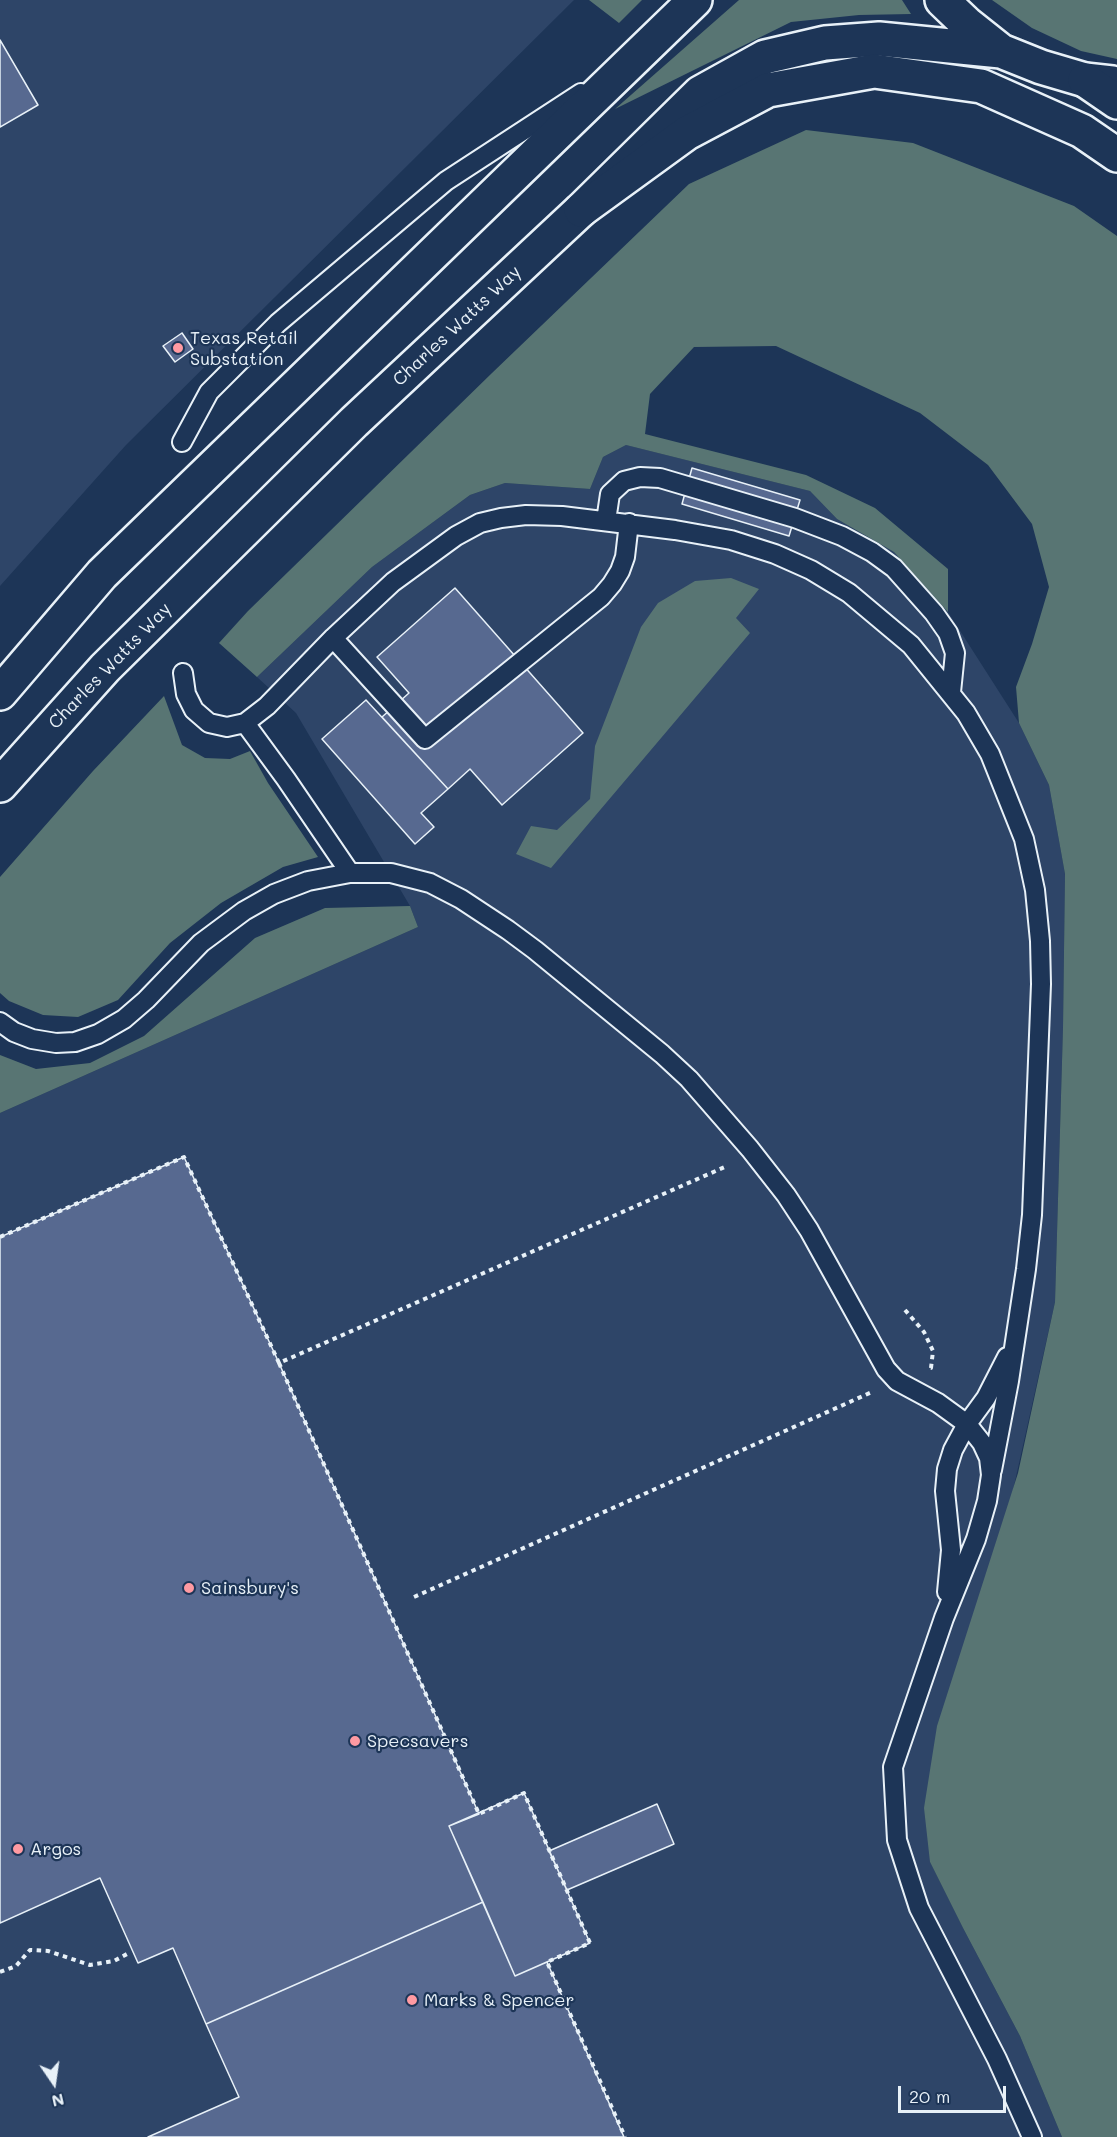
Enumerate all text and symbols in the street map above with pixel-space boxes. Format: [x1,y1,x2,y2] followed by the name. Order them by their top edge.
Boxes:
[388,261,526,391] street label: Charles Watts Way
[190,327,298,370] place label: Texas Retail Substation
[171,341,185,355] marker: Texas Retail Substation
[44,598,176,734] street label: Charles Watts Way
[201,1577,299,1599] place label: Sainsbury's
[182,1581,196,1595] marker: Sainsbury's
[367,1730,468,1752] place label: Specsavers
[348,1734,362,1748] marker: Specsavers
[30,1838,81,1860] place label: Argos
[11,1842,25,1856] marker: Argos
[424,1989,575,2011] place label: Marks & Spencer
[405,1993,419,2007] marker: Marks & Spencer
[24,2053,84,2113] north arrow
[901,2074,1009,2112] scale bar
[909,2084,950,2108] text: 20 m
[50,2089,66,2113] text: N

